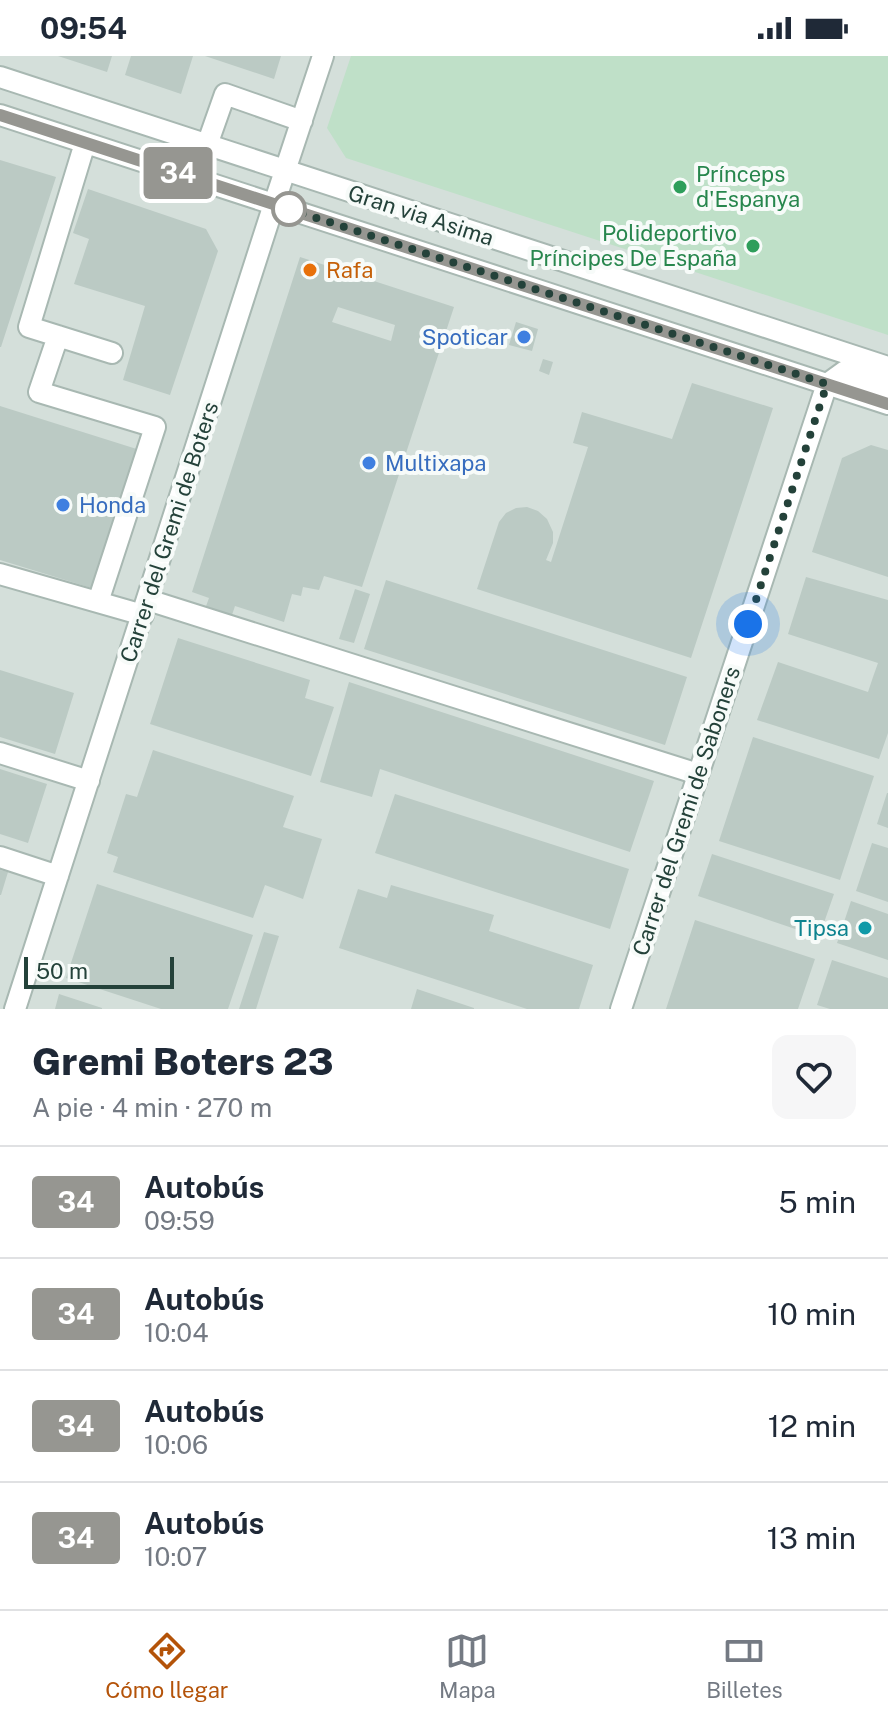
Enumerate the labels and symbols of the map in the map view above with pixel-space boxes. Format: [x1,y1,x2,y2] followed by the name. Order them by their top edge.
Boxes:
[142,147,214,199] line badge: 34
[696,161,800,212] place label: Prínceps d'Espanya
[671,178,689,196] marker: Prínceps d'Espanya
[345,179,497,251] street label: Gran via Asima
[272,192,306,226] unlabelled marker
[530,220,737,271] place label: Polideportivo Príncipes De España
[744,237,762,255] marker: Polideportivo Príncipes De España
[326,257,373,283] place label: Rafa
[301,261,319,279] marker: Rafa
[422,324,508,350] place label: Spoticar
[515,328,533,346] marker: Spoticar
[115,398,223,666] street label: Carrer del Gremi de Boters
[385,450,487,476] place label: Multixapa
[360,454,378,472] marker: Multixapa
[79,492,146,518] place label: Honda
[54,496,72,514] marker: Honda
[728,604,768,644] your location
[627,663,745,959] street label: Carrer del Gremi de Saboners
[794,915,849,941] place label: Tipsa
[856,919,874,937] marker: Tipsa
[24,953,174,989] scale bar

